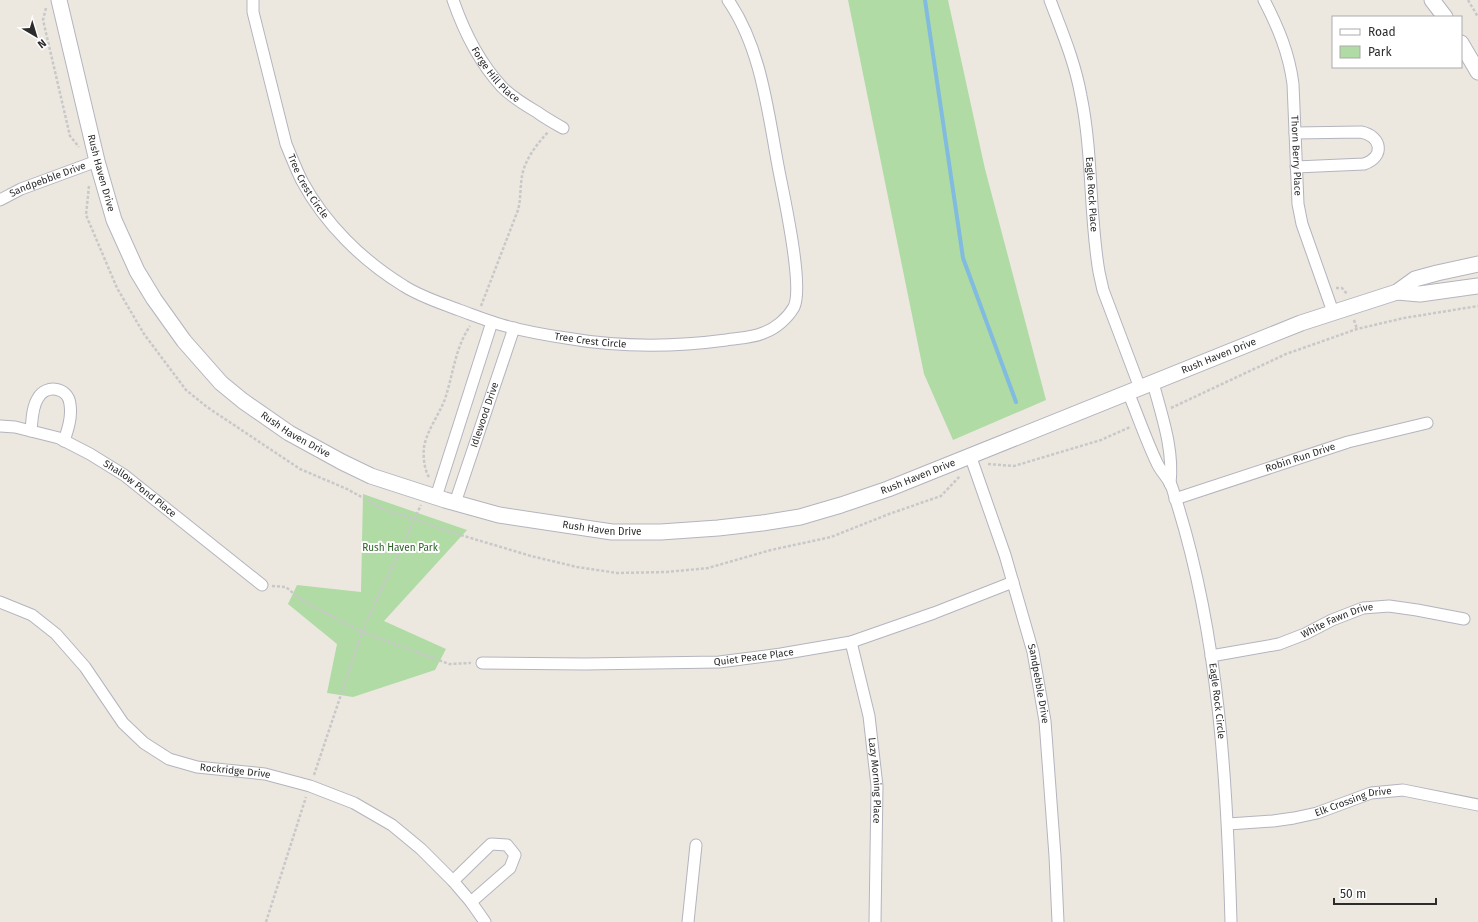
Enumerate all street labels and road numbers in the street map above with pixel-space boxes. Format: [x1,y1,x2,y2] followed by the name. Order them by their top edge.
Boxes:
[469,45,522,105] street label: Forge Hill Place
[1288,115,1304,196] street label: Thorn Berry Place
[85,133,117,213] street label: Rush Haven Drive
[285,152,331,221] street label: Tree Crest Circle
[1083,156,1100,232] street label: Eagle Rock Place
[8,160,87,200] street label: Sandpebble Drive
[554,330,627,350] street label: Tree Crest Circle
[1180,336,1258,376] street label: Rush Haven Drive
[468,381,501,449] street label: Idlewood Drive
[258,409,332,460] street label: Rush Haven Drive
[1264,441,1337,475] street label: Robin Run Drive
[879,456,957,497] street label: Rush Haven Drive
[101,458,178,520] street label: Shallow Pond Place
[562,519,641,538] street label: Rush Haven Drive
[1299,601,1374,641] street label: White Fawn Drive
[1025,642,1051,724] street label: Sandpebble Drive
[714,646,795,668] street label: Quiet Peace Place
[1206,662,1227,739] street label: Eagle Rock Circle
[865,737,883,824] street label: Lazy Morning Place
[199,761,272,781] street label: Rockridge Drive
[1313,785,1392,819] street label: Elk Crossing Drive

